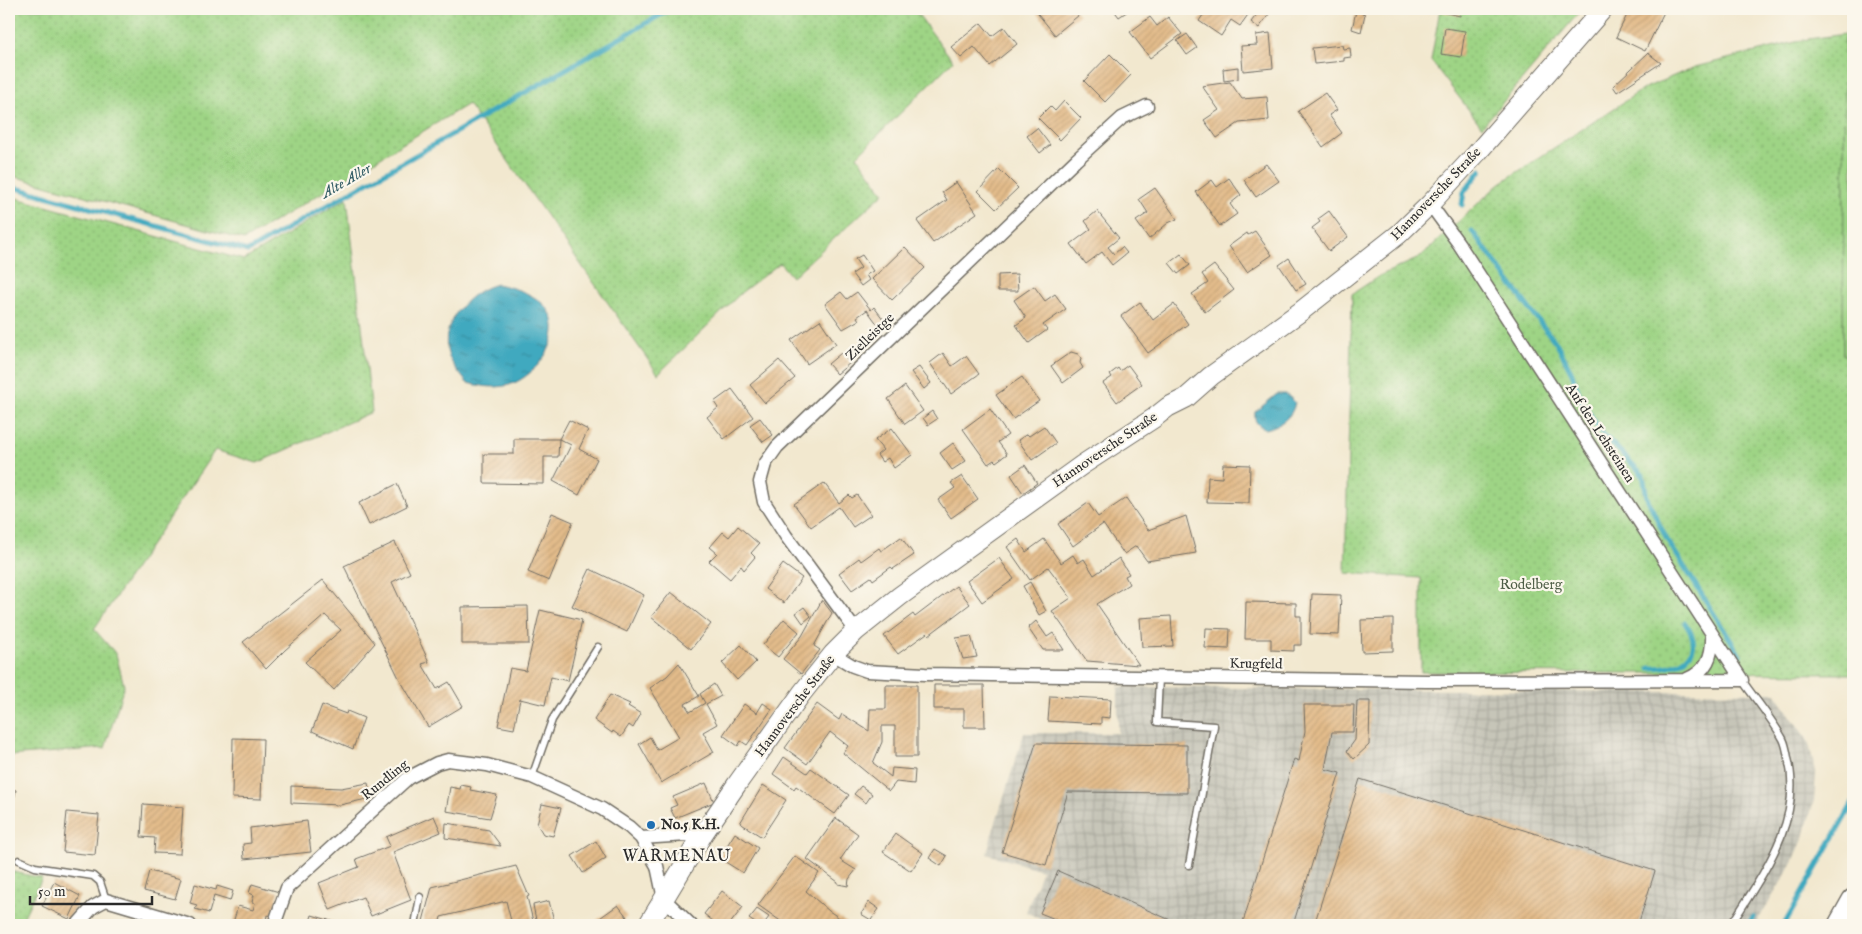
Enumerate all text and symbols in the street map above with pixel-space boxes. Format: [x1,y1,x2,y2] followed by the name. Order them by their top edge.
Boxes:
[1387,143,1486,244] street label: Hannoversche Straße
[316,159,375,204] water label: Alte Aller
[842,309,899,365] street label: Zielleistge
[1561,379,1639,486] street label: Auf den Lehsteinen
[1049,408,1161,492] street label: Hannoversche Straße
[1500,576,1563,594] park label: Rodelberg
[751,651,839,760] street label: Hannoversche Straße
[1229,655,1283,673] street label: Krugfeld
[358,755,413,804] street label: Rundling
[660,816,720,834] place label: No.5 K.H.
[645,819,657,831] marker: No.5 K.H.
[623,847,731,867] district label: WARMENAU
[30,874,152,906] scale bar
[38,882,66,901] text: 50 m

